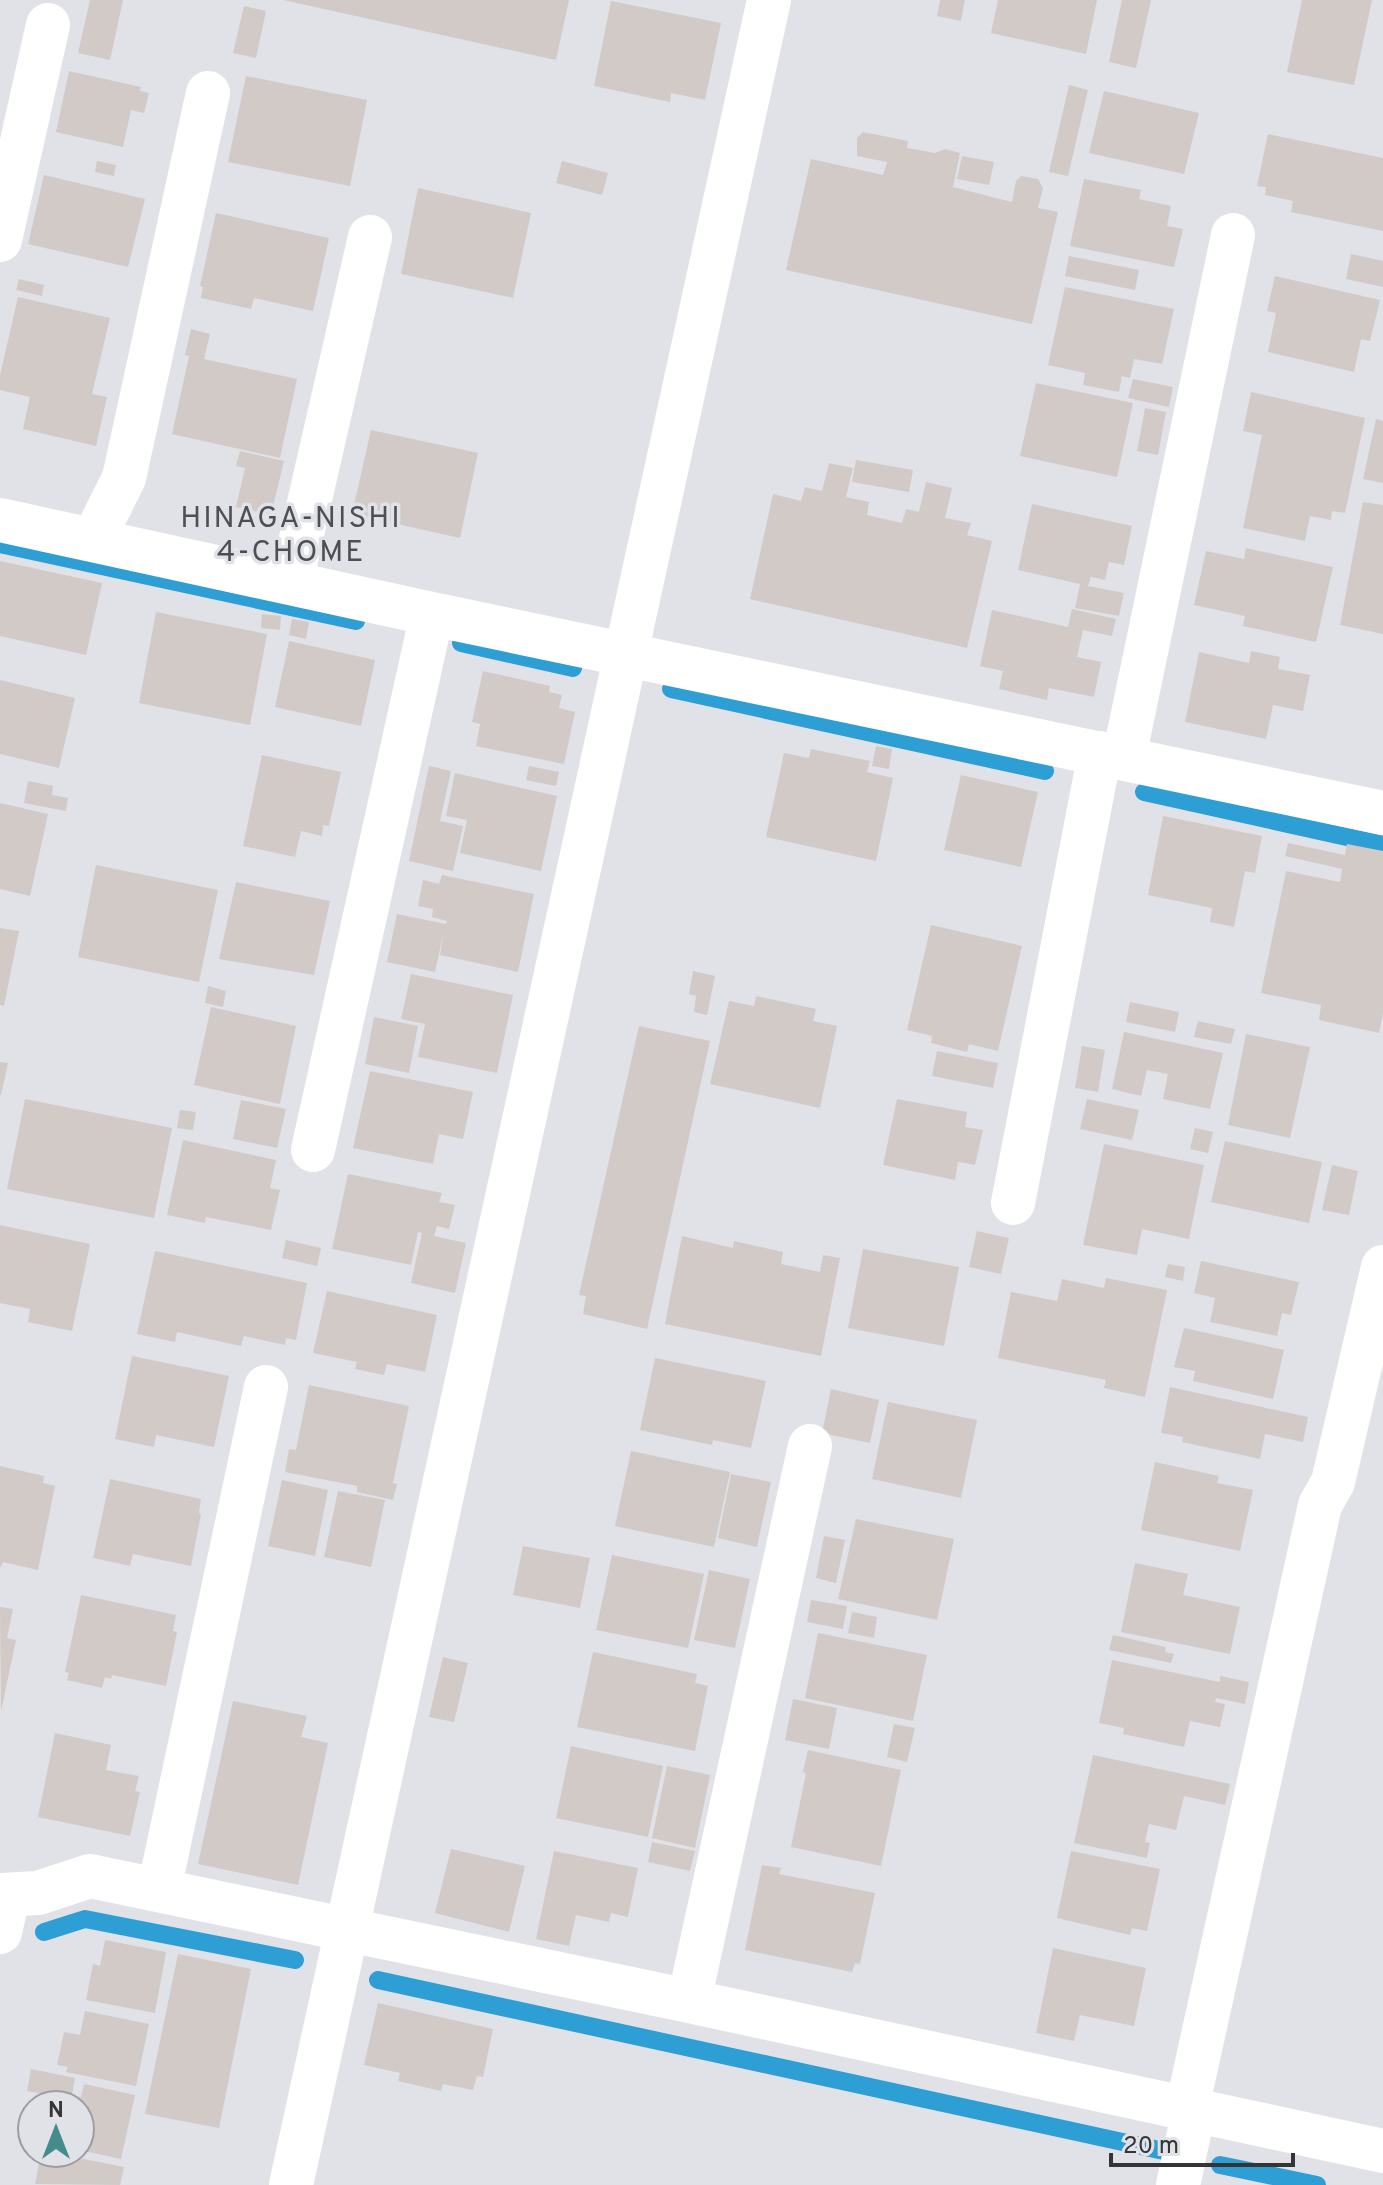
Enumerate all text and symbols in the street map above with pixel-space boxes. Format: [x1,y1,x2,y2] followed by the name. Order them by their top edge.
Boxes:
[180,501,402,572] district label: HINAGA-NISHI 4-CHOME
[16,2089,96,2169] north arrow
[48,2098,64,2125] text: N
[1111,2117,1293,2167] scale bar
[1123,2132,1179,2162] text: 20 m

